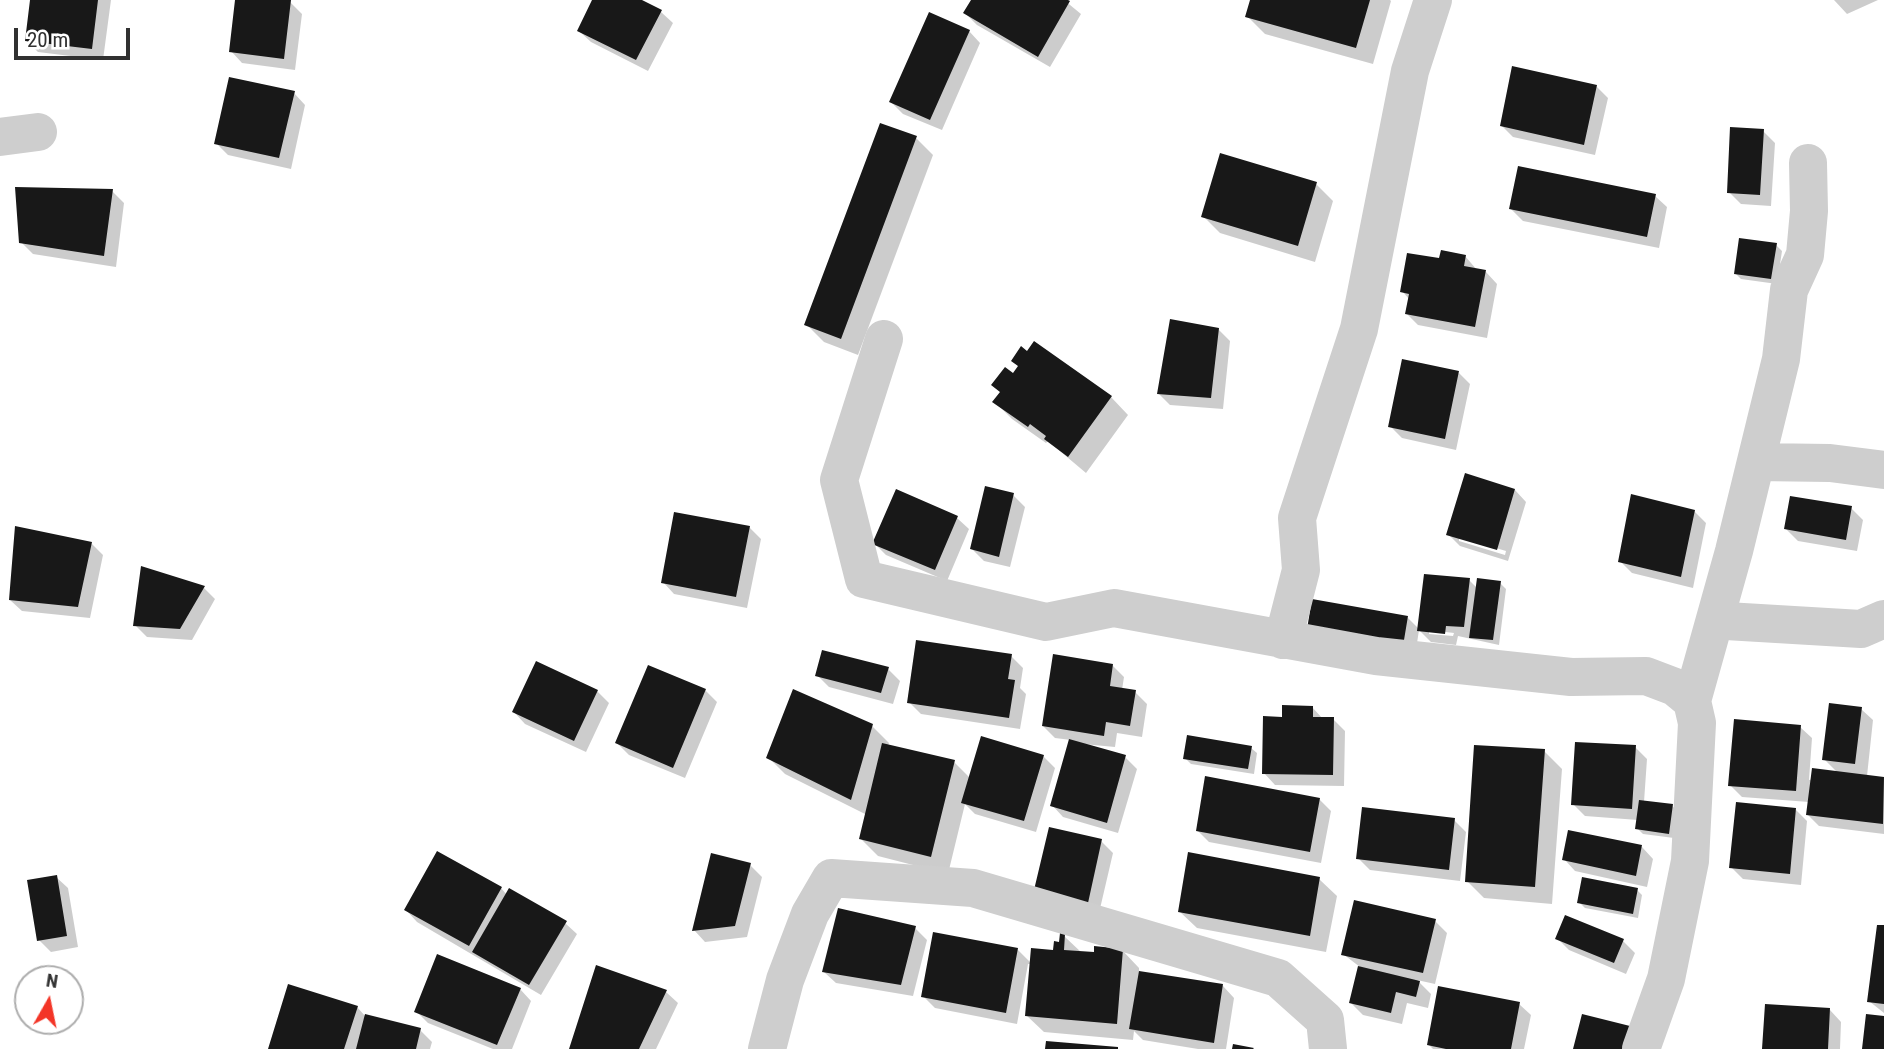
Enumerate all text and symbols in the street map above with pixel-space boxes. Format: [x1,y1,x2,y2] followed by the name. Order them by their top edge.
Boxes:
[18,14,133,58] scale bar
[27,28,68,52] text: 20 m
[14,965,84,1035] north arrow
[44,968,60,993] text: N

